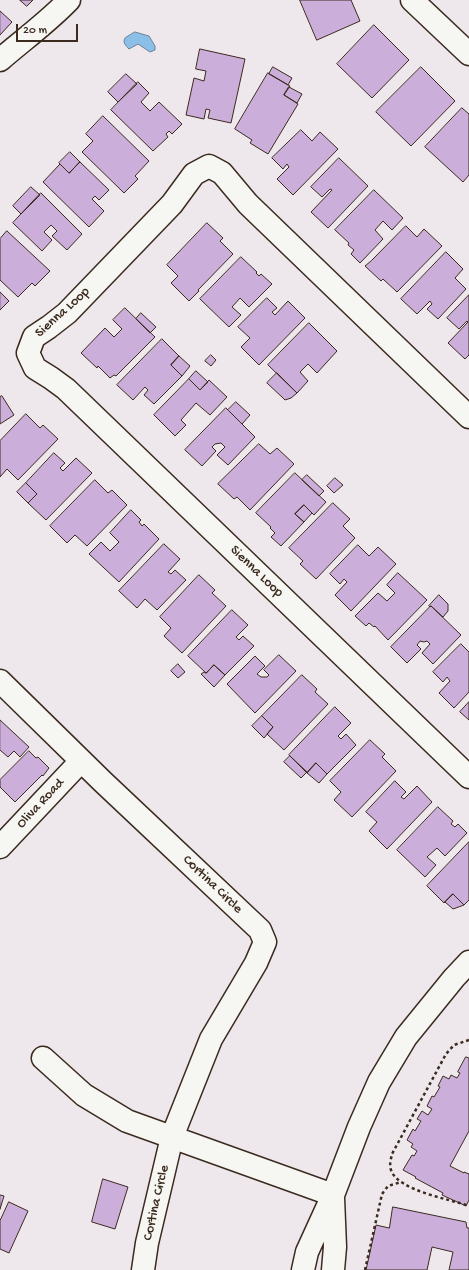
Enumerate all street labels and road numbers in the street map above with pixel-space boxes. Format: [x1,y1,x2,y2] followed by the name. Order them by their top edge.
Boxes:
[32,284,94,342] street label: Sienna Loop
[226,542,286,602] street label: Sienna Loop
[14,775,68,833] street label: Oliva Road
[178,852,246,918] street label: Cortina Circle
[140,1164,174,1242] street label: Cortina Circle

